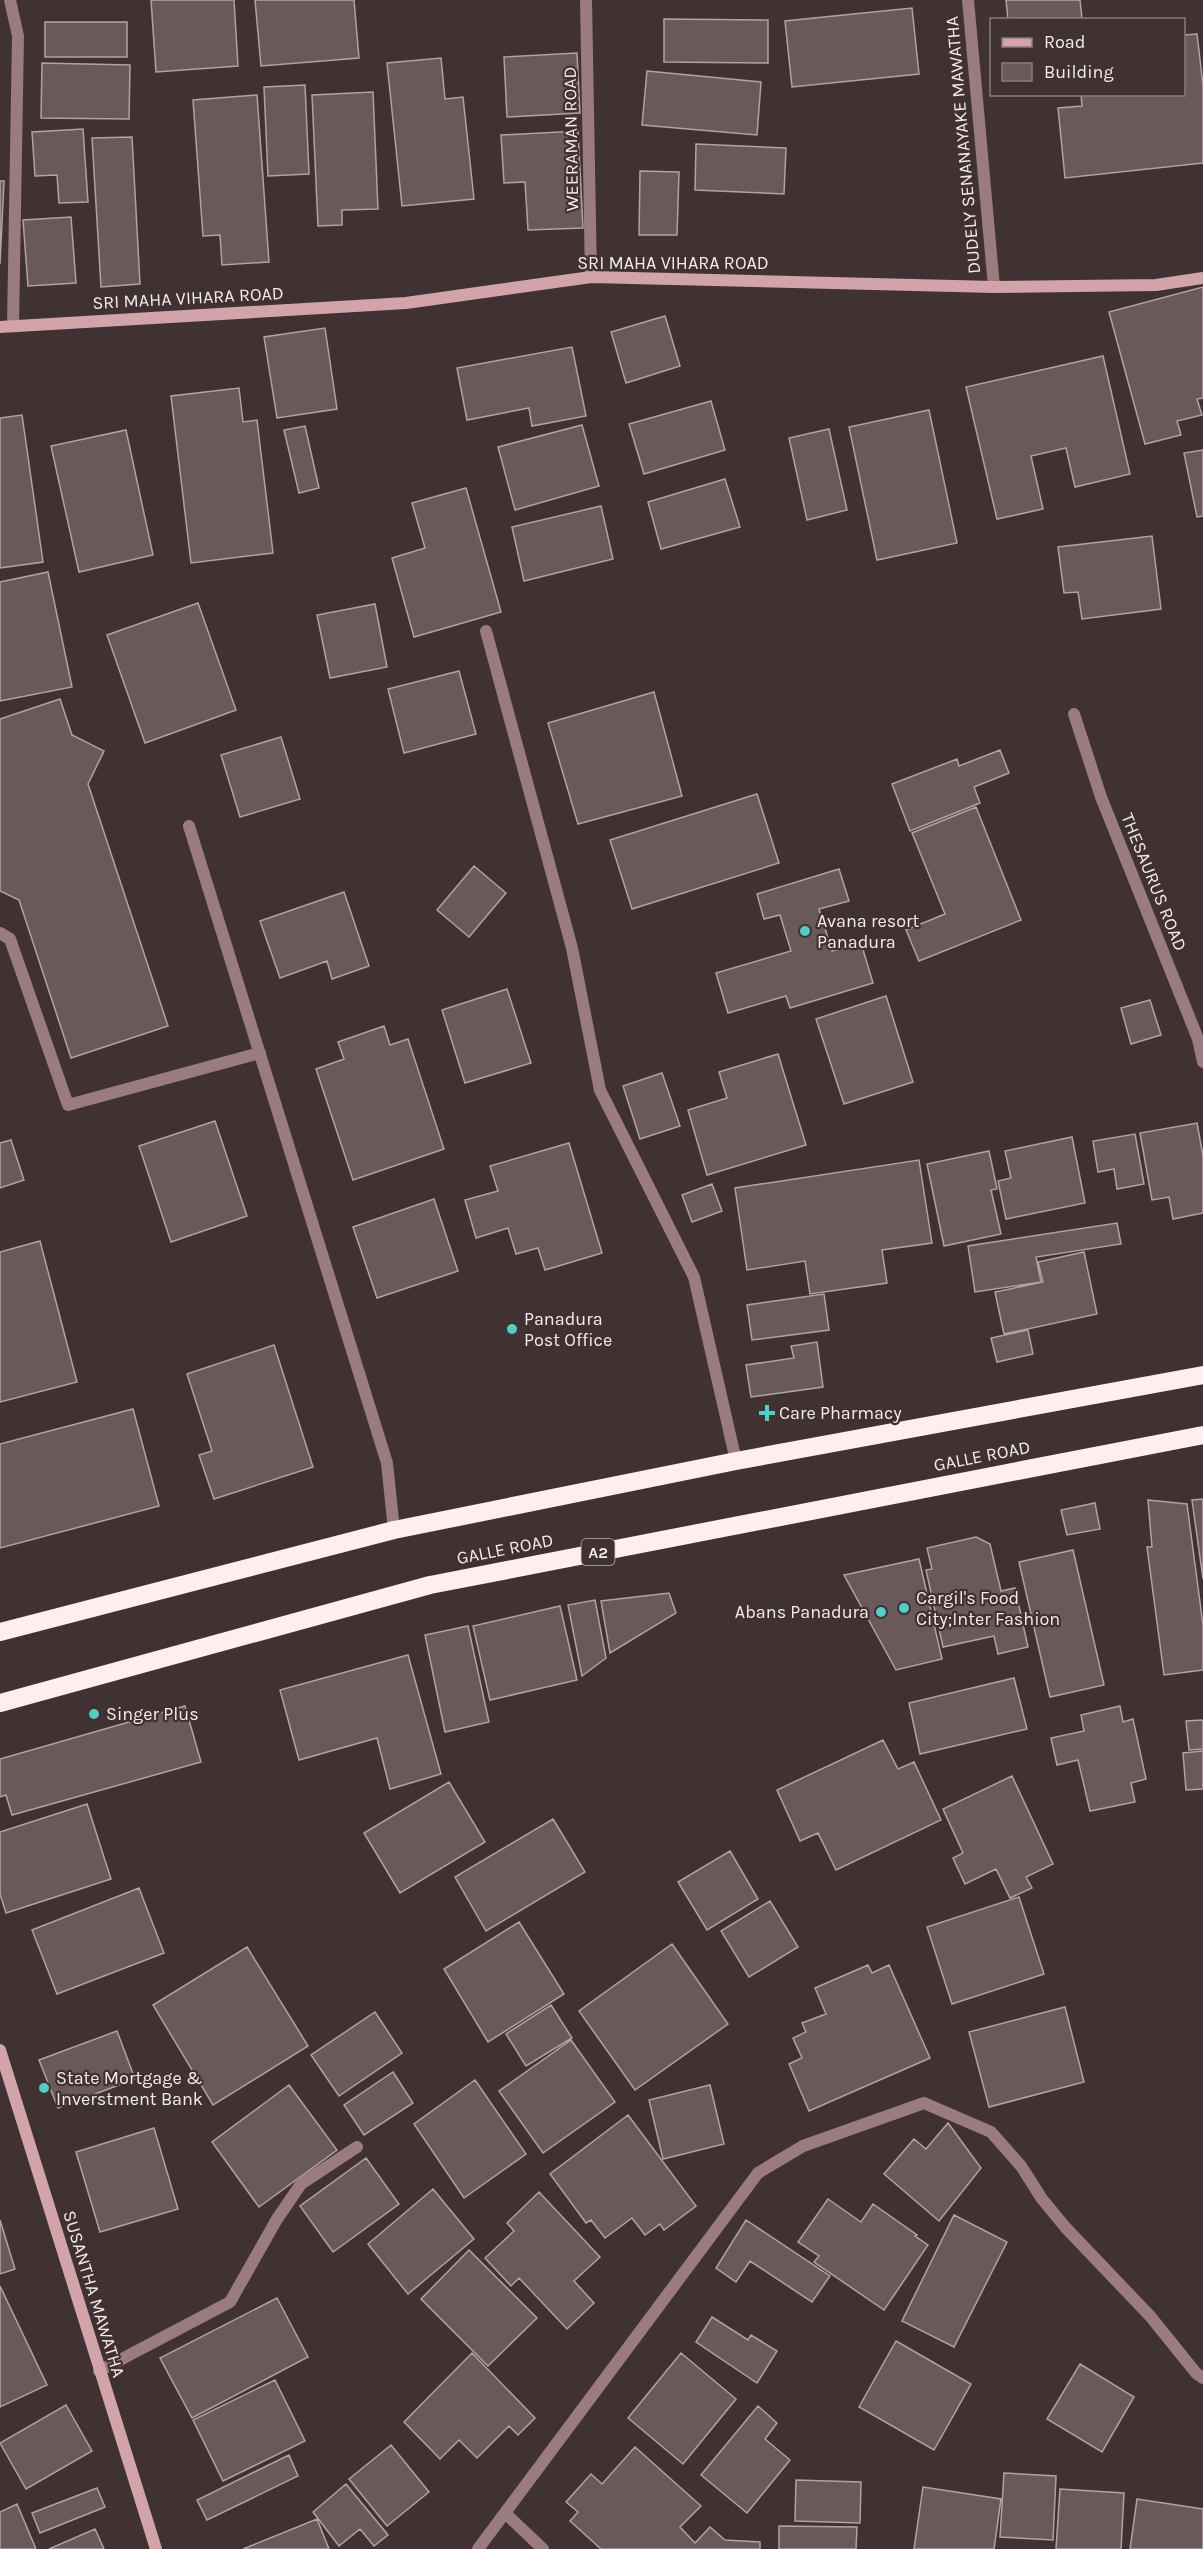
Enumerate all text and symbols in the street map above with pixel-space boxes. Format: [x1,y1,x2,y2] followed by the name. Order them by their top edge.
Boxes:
[941,15,985,275] street label: DUDELY SENANAYAKE MAWATHA
[990,18,1185,96] legend
[1044,31,1085,53] text: Road
[1044,61,1114,83] text: Building
[559,66,583,212] street label: WEERAMAN ROAD
[577,252,769,274] street label: SRI MAHA VIHARA ROAD
[92,282,284,314] street label: SRI MAHA VIHARA ROAD
[1116,810,1192,954] street label: THESAURUS ROAD
[817,910,919,953] place label: Avana resort Panadura
[798,924,812,938] marker: Avana resort Panadura
[524,1308,612,1351] place label: Panadura Post Office
[505,1322,519,1336] marker: Panadura Post Office
[779,1402,902,1424] place label: Care Pharmacy
[760,1406,774,1420] marker: Care Pharmacy
[932,1436,1032,1476] street label: GALLE ROAD
[455,1529,555,1569] street label: GALLE ROAD
[582,1539,614,1565] road number: A2
[916,1587,1060,1630] place label: Cargil's Food City;Inter Fashion
[735,1601,869,1623] place label: Abans Panadura
[897,1601,911,1615] marker: Cargil's Food City;Inter Fashion
[874,1605,888,1619] marker: Abans Panadura
[106,1703,199,1725] place label: Singer Plus
[87,1707,101,1721] marker: Singer Plus
[56,2067,203,2110] place label: State Mortgage & Inverstment Bank
[37,2081,51,2095] marker: State Mortgage & Inverstment Bank
[58,2208,130,2380] street label: SUSANTHA MAWATHA

